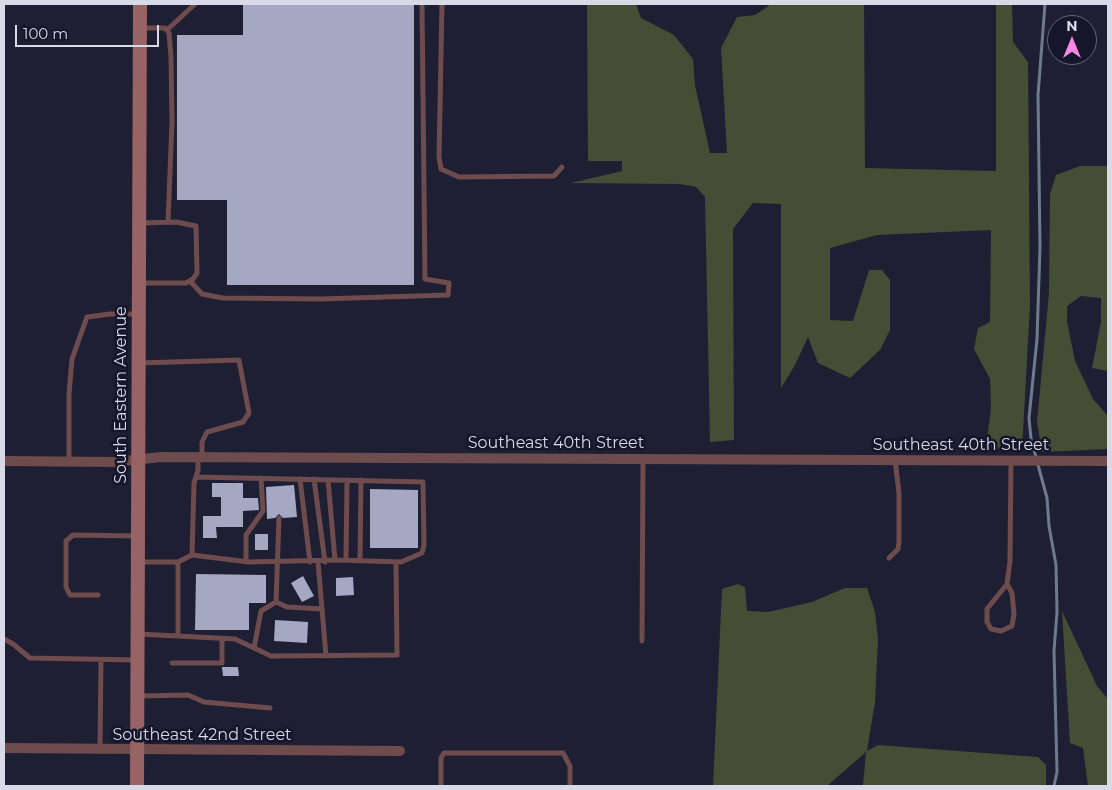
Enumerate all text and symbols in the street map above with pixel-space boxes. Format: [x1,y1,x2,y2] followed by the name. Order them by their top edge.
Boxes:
[18,15,161,47] scale bar
[1047,15,1097,65] north arrow
[1066,17,1078,35] text: N
[23,24,68,43] text: 100 m
[111,306,131,484] street label: South Eastern Avenue
[468,433,644,453] street label: Southeast 40th Street
[873,435,1049,455] street label: Southeast 40th Street
[112,725,292,745] street label: Southeast 42nd Street

